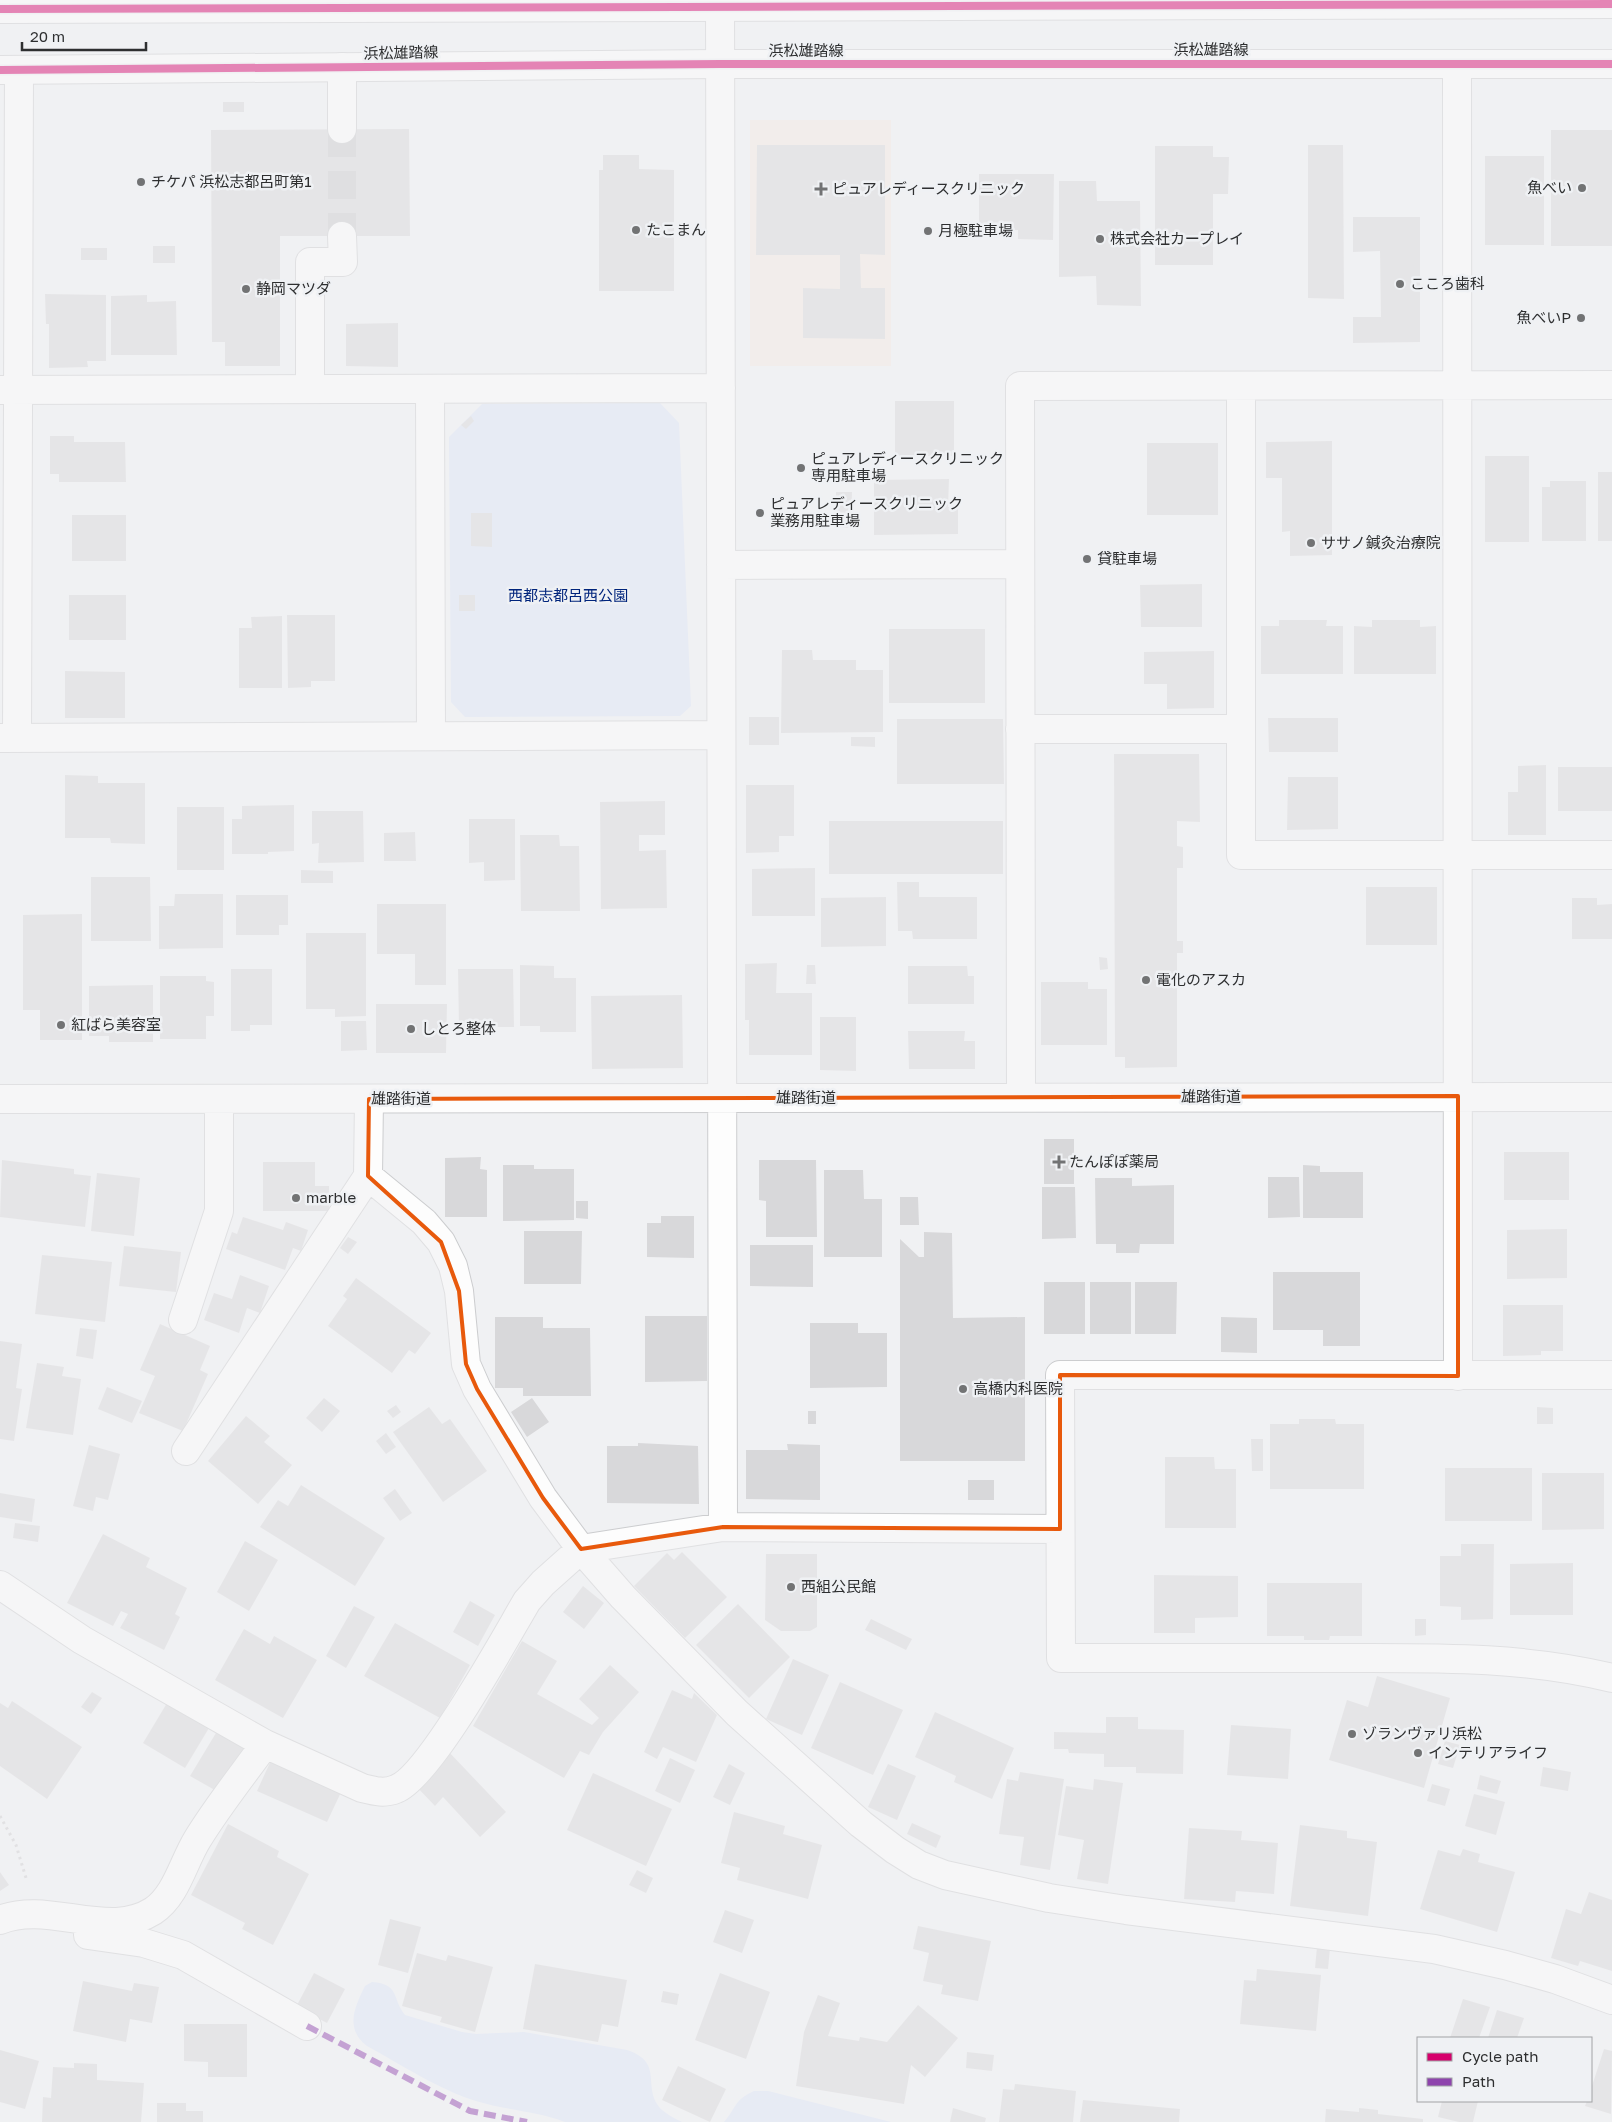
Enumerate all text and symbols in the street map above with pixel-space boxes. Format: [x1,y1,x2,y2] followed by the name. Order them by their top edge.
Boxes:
[22,20,146,52] scale bar
[30,27,65,45] text: 20 m
[1173,40,1249,58] street label: 浜松雄踏線
[768,41,844,59] street label: 浜松雄踏線
[363,42,439,62] street label: 浜松雄踏線
[151,172,311,190] place label: チケパ 浜松志都呂町第1
[135,176,147,188] marker: チケパ 浜松志都呂町第1
[1527,178,1572,196] place label: 魚べい
[832,179,1025,197] place label: ピュアレディースクリニック
[814,182,828,196] marker: ピュアレディースクリニック
[1576,182,1588,194] marker: 魚べい
[646,220,706,238] place label: たこまん
[938,221,1013,239] place label: 月極駐車場
[630,224,642,236] marker: たこまん
[922,225,934,237] marker: 月極駐車場
[1110,229,1244,247] place label: 株式会社カープレイ
[1094,233,1106,245] marker: 株式会社カープレイ
[1410,274,1485,292] place label: こころ歯科
[1394,278,1406,290] marker: こころ歯科
[256,279,331,297] place label: 静岡マツダ
[240,283,252,295] marker: 静岡マツダ
[1516,308,1571,326] place label: 魚べいP
[1575,312,1587,324] marker: 魚べいP
[811,449,1004,484] place label: ピュアレディースクリニック 専用駐車場
[795,462,807,474] marker: ピュアレディースクリニック 専用駐車場
[770,494,963,529] place label: ピュアレディースクリニック 業務用駐車場
[754,507,766,519] marker: ピュアレディースクリニック 業務用駐車場
[1321,533,1441,551] place label: ササノ鍼灸治療院
[1305,537,1317,549] marker: ササノ鍼灸治療院
[1097,549,1157,567] place label: 貸駐車場
[1081,553,1093,565] marker: 貸駐車場
[508,586,628,604] park label: 西都志都呂西公園
[1156,970,1246,988] place label: 電化のアスカ
[1140,974,1152,986] marker: 電化のアスカ
[71,1015,161,1033] place label: 紅ばら美容室
[55,1019,67,1031] marker: 紅ばら美容室
[421,1019,496,1037] place label: しとろ整体
[405,1023,417,1035] marker: しとろ整体
[1181,1087,1241,1105] street label: 雄踏街道
[776,1088,836,1106] street label: 雄踏街道
[371,1089,431,1107] street label: 雄踏街道
[1069,1152,1159,1170] place label: たんぽぽ薬局
[1053,1156,1065,1168] marker: たんぽぽ薬局
[306,1188,356,1206] place label: marble
[290,1192,302,1204] marker: marble
[973,1379,1063,1397] place label: 高橋内科医院
[957,1383,969,1395] marker: 高橋内科医院
[801,1577,876,1595] place label: 西組公民館
[785,1581,797,1593] marker: 西組公民館
[1362,1724,1482,1742] place label: ゾランヴァリ浜松
[1346,1728,1358,1740] marker: ゾランヴァリ浜松
[1428,1743,1548,1761] place label: インテリアライフ
[1412,1747,1424,1759] marker: インテリアライフ
[1417,2037,1592,2102] legend
[1462,2047,1538,2065] text: Cycle path
[1462,2072,1495,2090] text: Path

